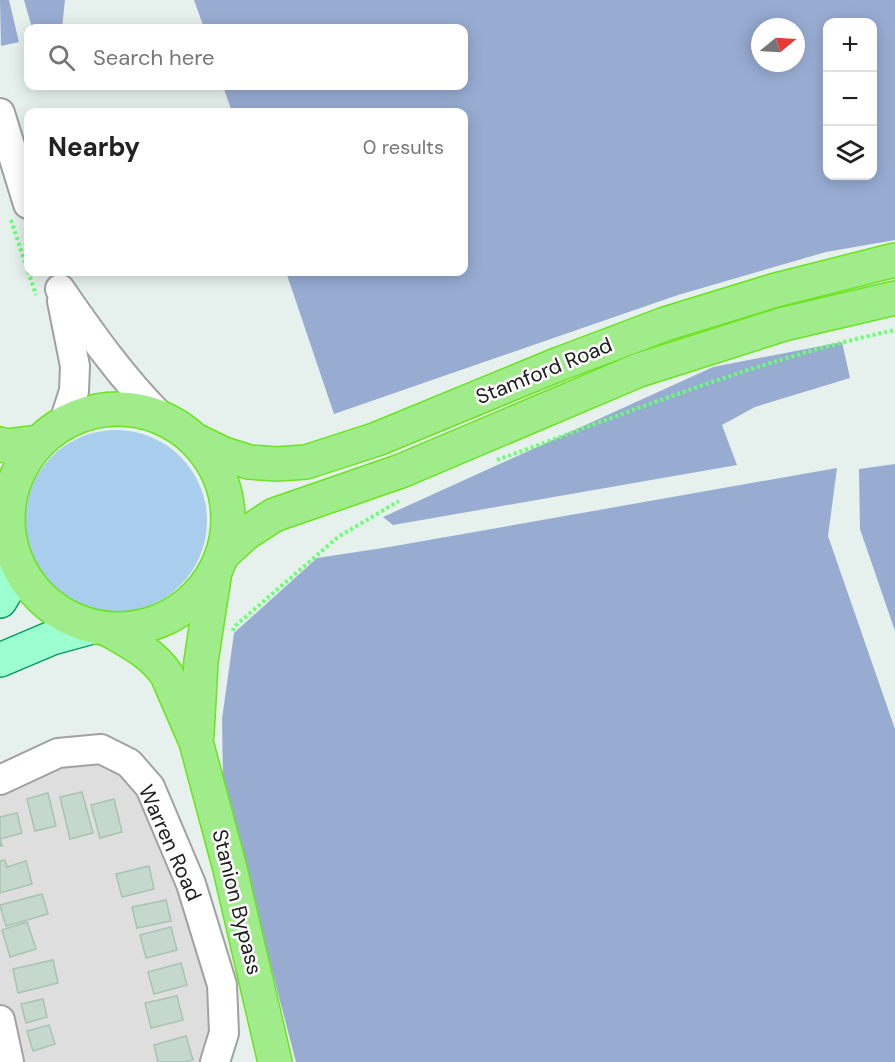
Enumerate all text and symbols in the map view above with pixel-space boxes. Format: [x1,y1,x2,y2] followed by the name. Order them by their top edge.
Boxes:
[751,18,805,72] north arrow
[823,18,877,180] map controls
[823,18,877,72] button: +
[24,24,468,90] search box
[45,41,78,74] icon: search
[93,43,214,72] text: Search here
[823,72,877,126] button: −
[823,126,877,180] button: layers
[48,130,140,164] text: Nearby
[363,134,444,160] text: 0 results
[472,331,616,411] street label: Stamford Road
[132,781,208,905] street label: Warren Road
[205,826,269,978] street label: Stanion Bypass

